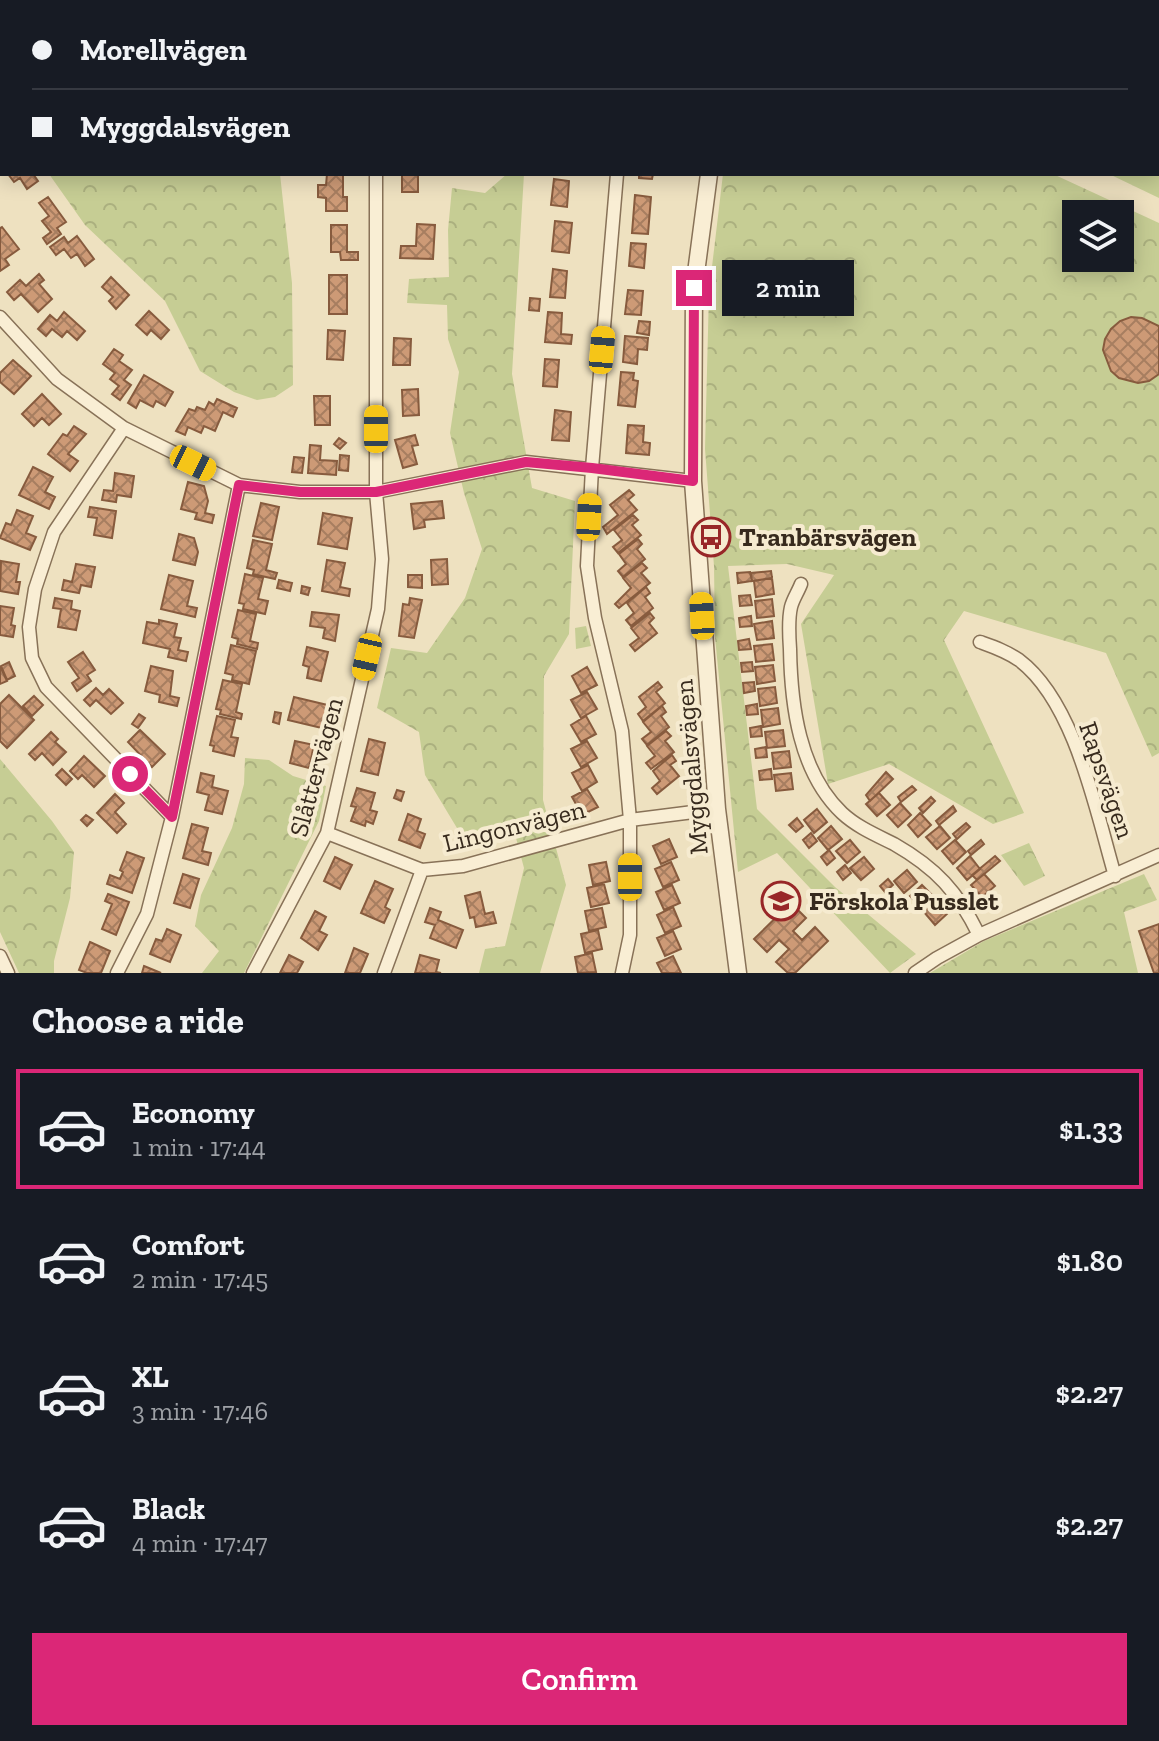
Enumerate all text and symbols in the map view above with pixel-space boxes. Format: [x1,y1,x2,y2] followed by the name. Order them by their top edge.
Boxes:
[80,32,247,68] text: Morellvägen
[80,109,290,145] text: Myggdalsvägen
[1062,200,1134,272] map controls
[1062,200,1134,272] button: layers
[722,260,854,316] callout: 2 min
[676,270,712,306] route end
[756,272,820,304] text: 2 min
[588,325,616,375] car
[364,405,388,453] car
[166,442,220,484] car
[576,492,602,542] car
[690,516,732,558] bus stop icon: Tranbärsvägen
[739,521,917,553] place label: Tranbärsvägen
[689,591,715,641] car
[350,631,384,683] car
[667,678,715,856] street label: Myggdalsvägen
[282,694,350,840] street label: Slåttervägen
[1072,717,1142,843] street label: Rapsvägen
[112,756,148,792] route start
[440,793,588,859] street label: Lingonvägen
[618,853,642,901] car
[760,880,802,922] school or university icon: Förskola Pusslet
[809,885,999,917] place label: Förskola Pusslet
[32,999,244,1042] text: Choose a ride
[36,1093,108,1165] icon: car
[132,1095,255,1131] text: Economy
[1059,1111,1123,1147] text: $1.33
[132,1131,266,1163] text: 1 min · 17:44
[36,1225,108,1297] icon: car
[132,1227,244,1263] text: Comfort
[1056,1243,1123,1279] text: $1.80
[132,1263,268,1295] text: 2 min · 17:45
[36,1357,108,1429] icon: car
[132,1359,169,1395] text: XL
[1056,1375,1123,1411] text: $2.27
[132,1395,268,1427] text: 3 min · 17:46
[36,1489,108,1561] icon: car
[132,1491,205,1527] text: Black
[1056,1507,1123,1543] text: $2.27
[132,1527,268,1559] text: 4 min · 17:47
[32,1633,1127,1725] button: Confirm

